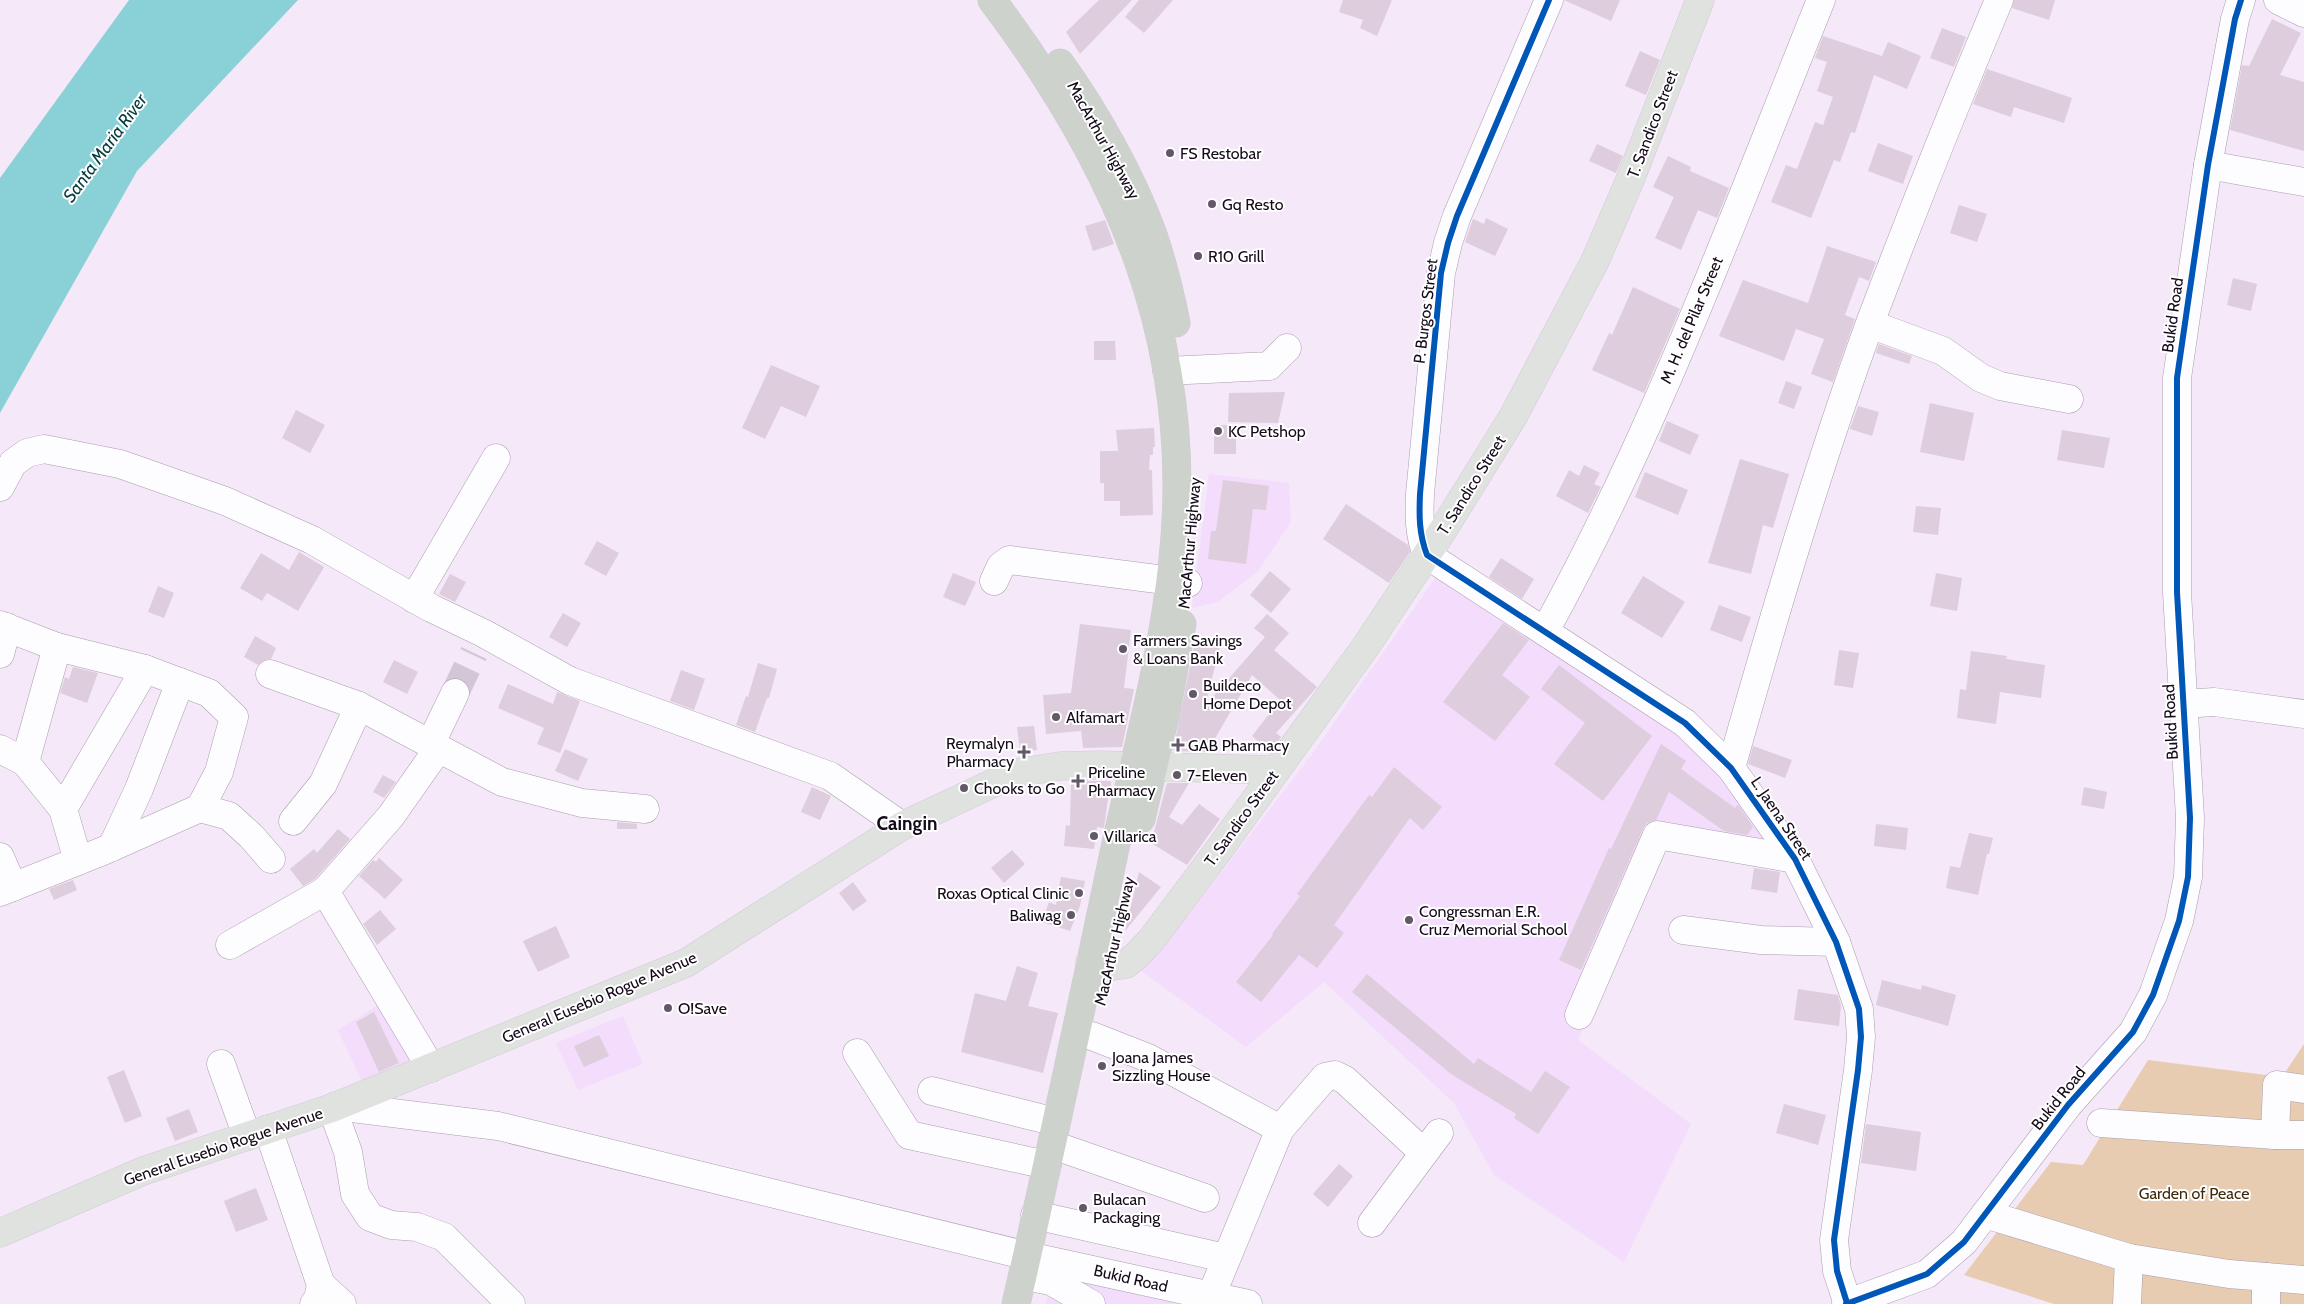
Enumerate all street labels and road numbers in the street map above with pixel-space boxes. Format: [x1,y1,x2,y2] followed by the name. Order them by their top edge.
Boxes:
[1623,67,1682,181] street label: T. Sandico Street
[1063,78,1144,203] street label: MacArthur Highway
[1656,253,1727,387] street label: M. H. del Pilar Street
[1410,257,1441,365] street label: P. Burgos Street
[2158,276,2187,354] street label: Bukid Road
[1433,432,1510,539] street label: T. Sandico Street
[1174,477,1205,610] street label: MacArthur Highway
[2159,684,2182,760] street label: Bukid Road
[1200,766,1283,870] street label: T. Sandico Street
[1747,773,1817,864] street label: L. Jaena Street
[1090,875,1139,1008] street label: MacArthur Highway
[499,948,699,1047] street label: General Eusebio Rogue Avenue
[2027,1063,2090,1134] street label: Bukid Road
[121,1103,325,1190] street label: General Eusebio Rogue Avenue
[1092,1261,1170,1296] street label: Bukid Road

